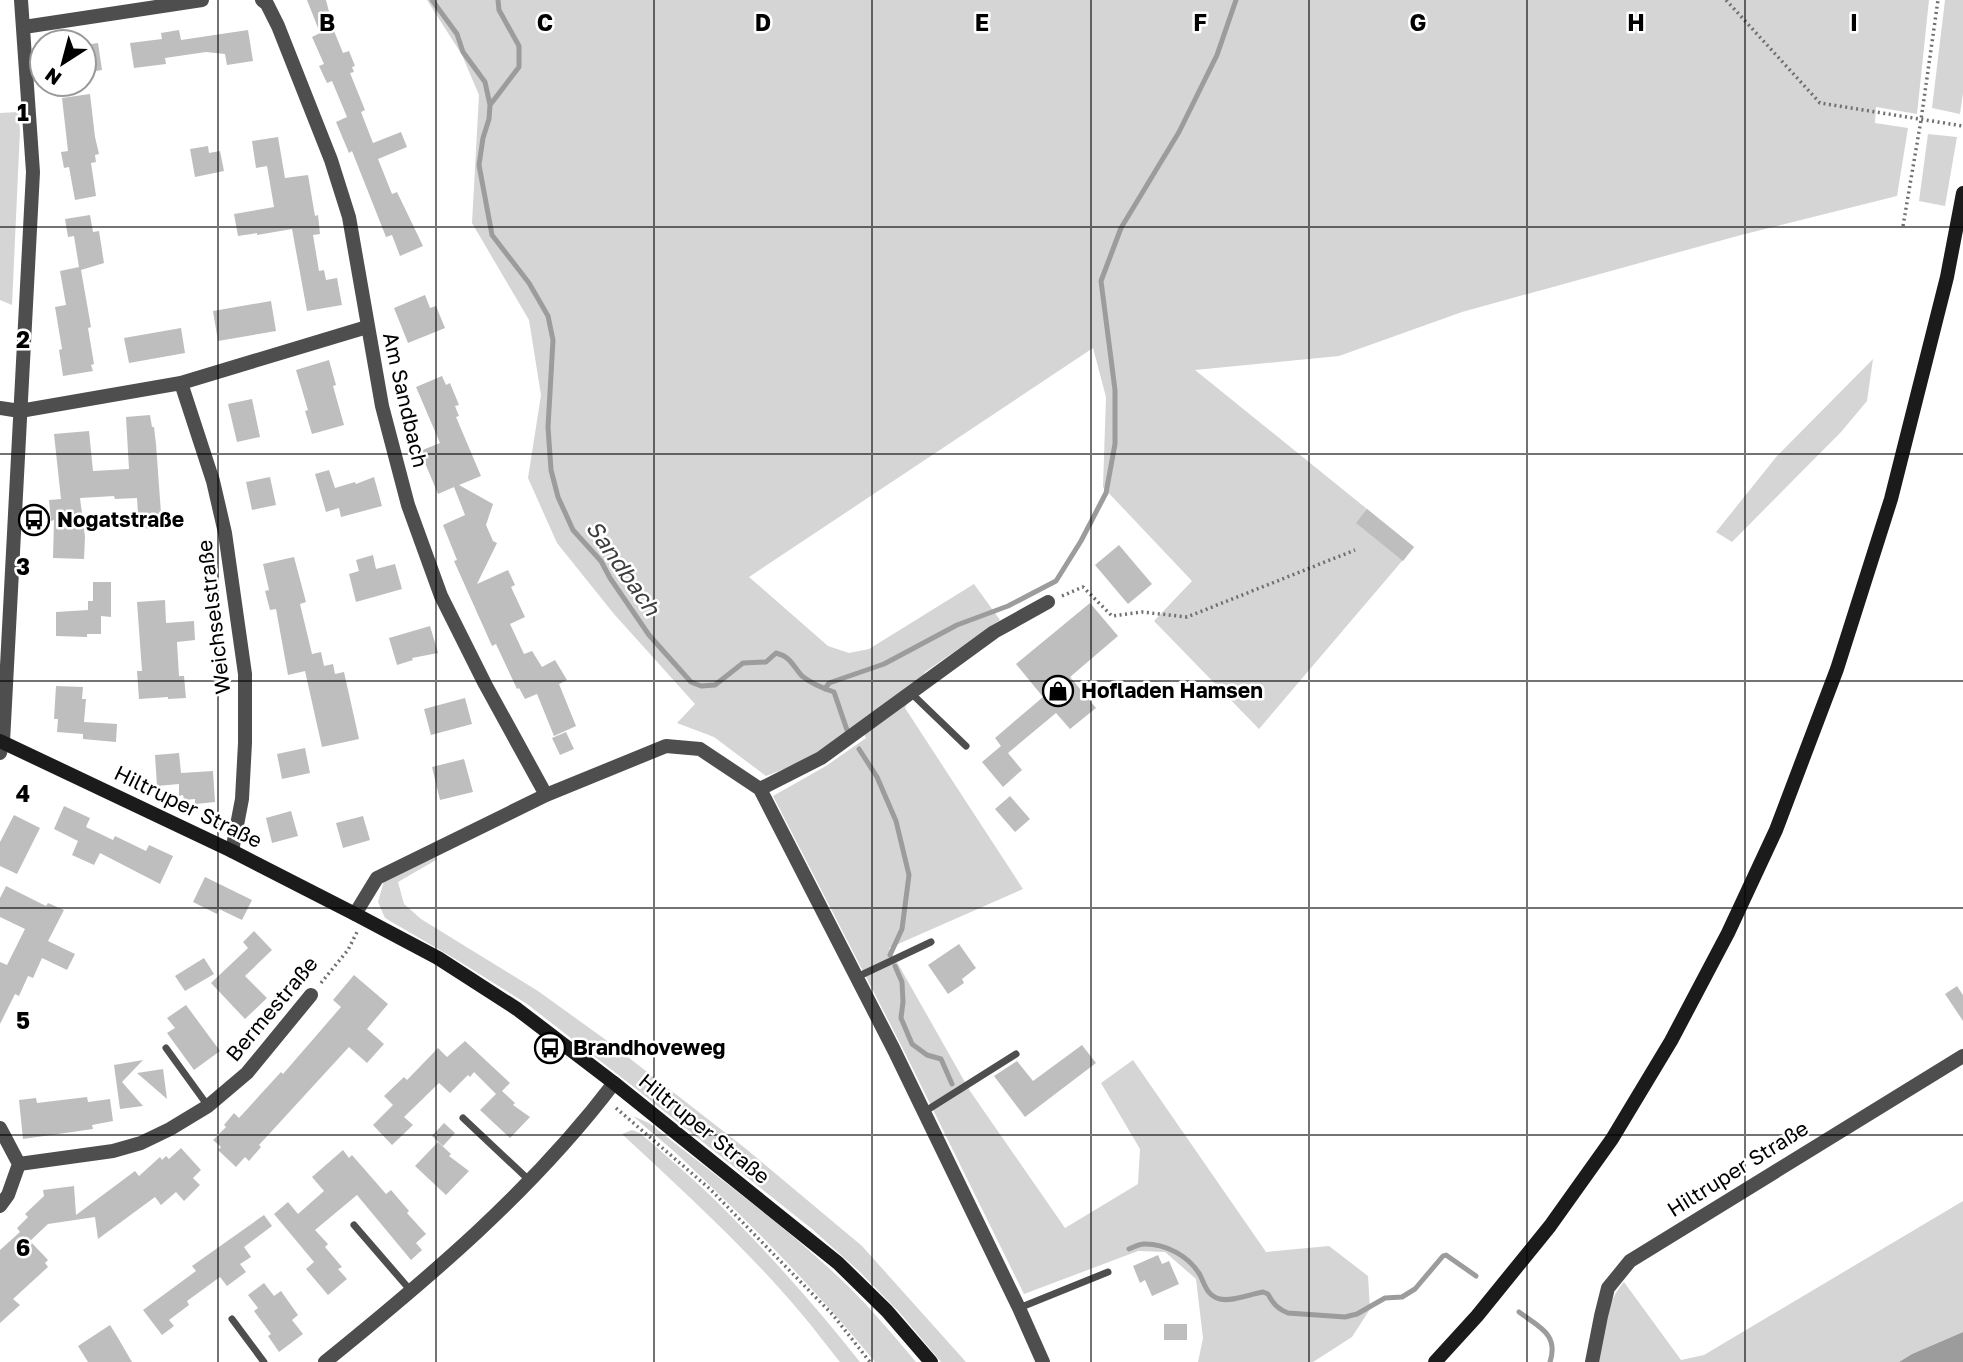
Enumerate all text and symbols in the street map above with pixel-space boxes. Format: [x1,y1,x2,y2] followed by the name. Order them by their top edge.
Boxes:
[319,8,335,36] text: B
[537,8,553,36] text: C
[755,8,771,36] text: D
[975,8,989,36] text: E
[1193,8,1207,36] text: F
[1410,8,1426,36] text: G
[1627,8,1645,36] text: H
[1850,8,1858,36] text: I
[28,28,98,98] north arrow
[40,64,65,91] text: N
[17,98,29,126] text: 1
[16,325,30,353] text: 2
[378,330,434,470] street label: Am Sandbach
[17,503,51,537] bus stop icon: Nogatstraße
[57,506,184,532] place label: Nogatstraße
[581,514,667,621] water label: Sandbach
[191,538,235,696] street label: Weichselstraße
[16,552,30,580] text: 3
[1041,674,1075,708] shop icon: Hofladen Hamsen
[1081,677,1263,703] place label: Hofladen Hamsen
[110,759,267,853] street label: Hiltruper Straße
[16,779,30,807] text: 4
[220,951,323,1066] street label: Bermestraße
[16,1006,30,1034] text: 5
[533,1031,567,1065] bus stop icon: Brandhoveweg
[573,1034,725,1060] place label: Brandhoveweg
[634,1067,776,1189] street label: Hiltruper Straße
[1662,1114,1813,1222] street label: Hiltruper Straße
[16,1233,30,1261] text: 6

